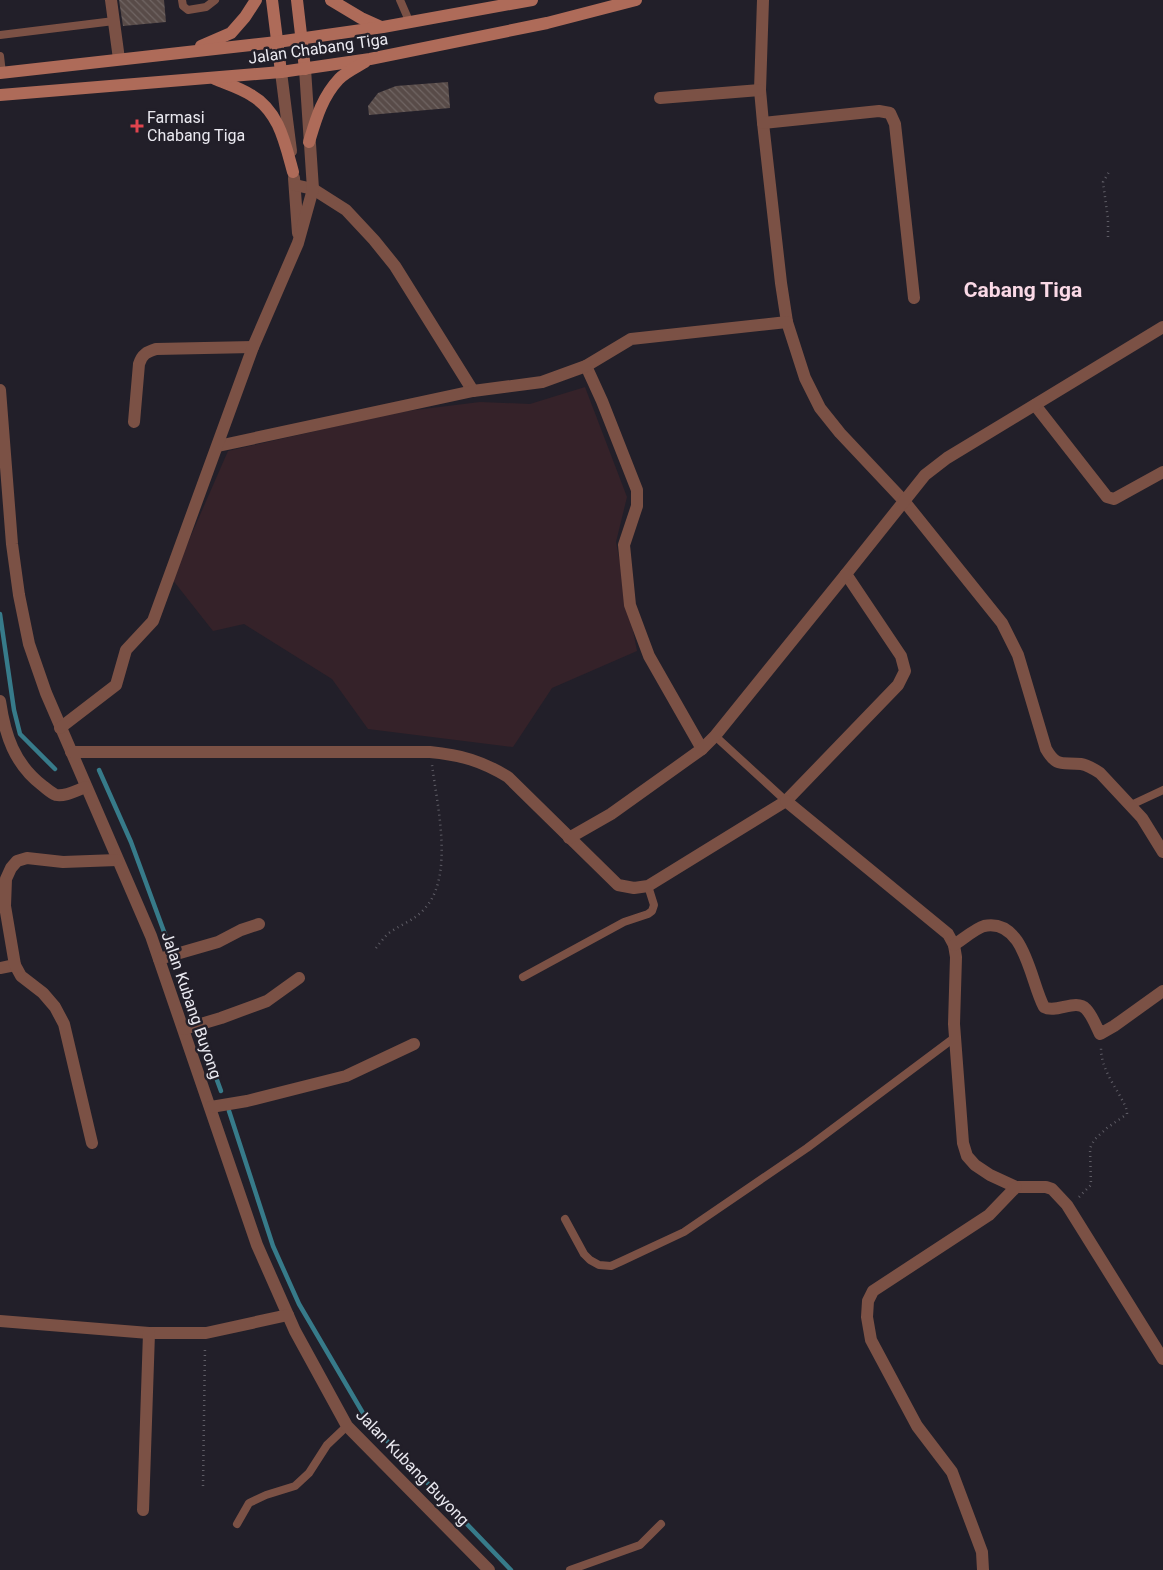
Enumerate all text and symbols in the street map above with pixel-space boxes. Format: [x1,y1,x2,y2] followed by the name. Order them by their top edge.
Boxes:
[247,29,389,68] street label: Jalan Chabang Tiga
[147,108,245,145] place label: Farmasi Chabang Tiga
[131,120,143,132] marker: Farmasi Chabang Tiga
[964,278,1082,302] district label: Cabang Tiga
[157,929,226,1081] street label: Jalan Kubang Buyong
[352,1405,473,1529] street label: Jalan Kubang Buyong

